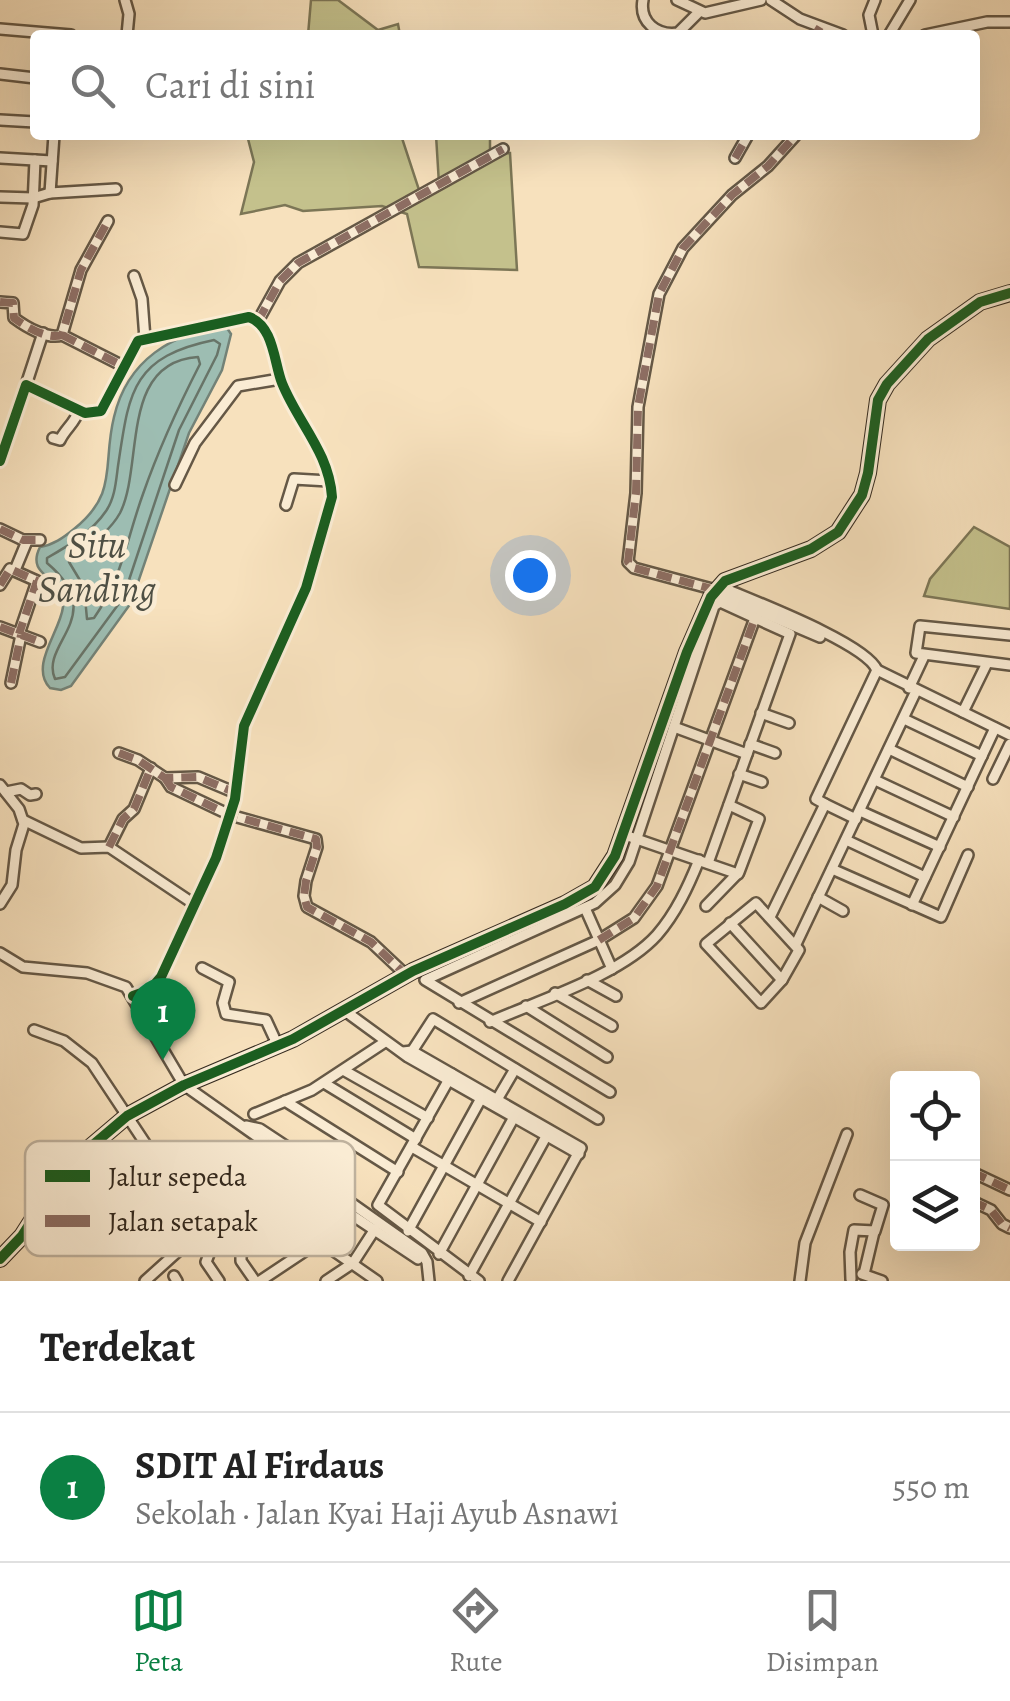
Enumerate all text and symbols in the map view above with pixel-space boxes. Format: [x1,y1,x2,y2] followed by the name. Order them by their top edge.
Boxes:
[30,30,980,140] search box
[65,58,120,113] icon: search
[145,59,315,111] text: Cari di sini
[38,519,156,615] water label: Situ Sanding
[505,550,556,601] your location
[130,978,196,1060] pin: 1
[890,1071,980,1251] map controls
[890,1071,980,1161] button: locate
[25,1141,355,1256] legend
[108,1158,247,1196] text: Jalur sepeda
[890,1161,980,1251] button: layers
[108,1203,258,1241] text: Jalan setapak
[40,1318,195,1375] text: Terdekat
[135,1439,384,1491] text: SDIT Al Firdaus
[67,1465,78,1509] text: 1
[892,1465,970,1509] text: 550 m
[135,1491,619,1535] text: Sekolah · Jalan Kyai Haji Ayub Asnawi
[131,1583,186,1681] tab: Peta
[448,1583,503,1681] tab: Rute
[766,1583,879,1681] tab: Disimpan

